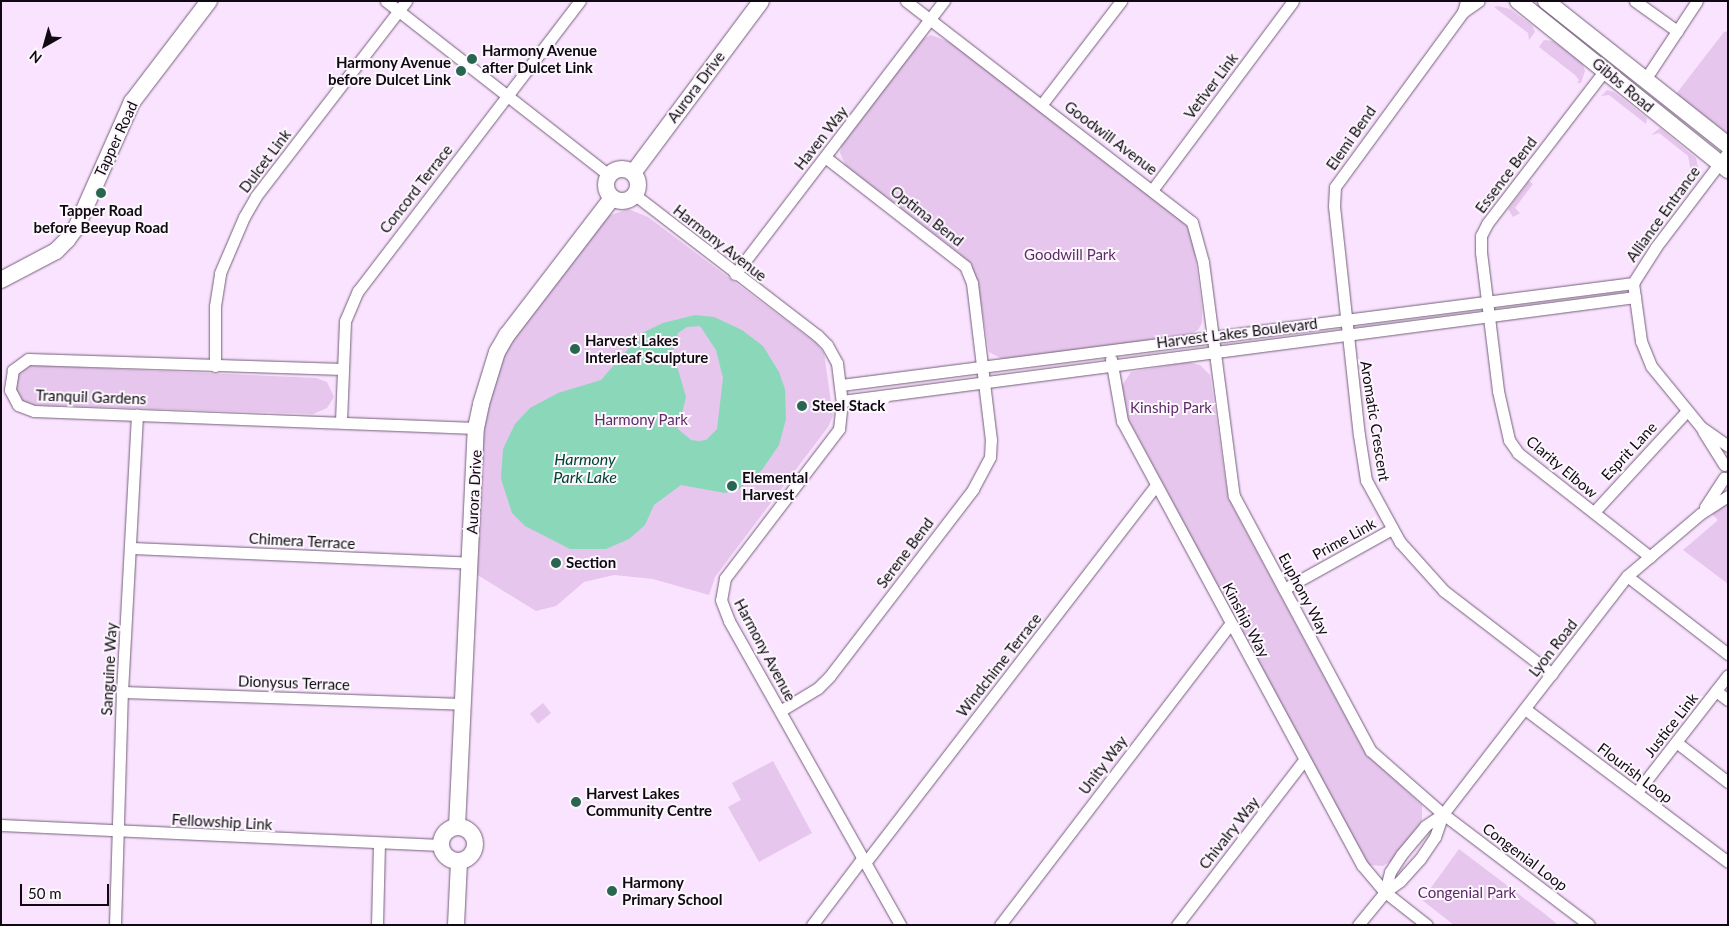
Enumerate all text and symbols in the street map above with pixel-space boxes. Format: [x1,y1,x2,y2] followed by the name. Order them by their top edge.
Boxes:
[20,20,70,70] north arrow
[482,41,598,76] place label: Harmony Avenue after Dulcet Link
[26,47,45,67] text: N
[663,48,729,126] street label: Aurora Drive
[1180,49,1242,123] street label: Vetiver Link
[328,53,451,88] place label: Harmony Avenue before Dulcet Link
[466,53,478,65] marker: Harmony Avenue after Dulcet Link
[1589,54,1657,116] street label: Gibbs Road
[455,65,467,77] marker: Harmony Avenue before Dulcet Link
[1061,97,1161,179] street label: Goodwill Avenue
[91,98,141,180] street label: Tapper Road
[1322,102,1380,174] street label: Elemi Bend
[791,103,851,173] street label: Haven Way
[235,126,295,196] street label: Dulcet Link
[1471,133,1541,217] street label: Essence Bend
[376,141,456,237] street label: Concord Terrace
[1622,163,1704,265] street label: Alliance Entrance
[887,182,967,250] street label: Optima Bend
[95,187,107,199] marker: Tapper Road before Beeyup Road
[33,201,169,236] place label: Tapper Road before Beeyup Road
[669,201,771,285] street label: Harmony Avenue
[1024,246,1116,264] park label: Goodwill Park
[1155,314,1319,352] street label: Harvest Lakes Boulevard
[585,331,709,366] place label: Harvest Lakes Interleaf Sculpture
[569,343,581,355] marker: Harvest Lakes Interleaf Sculpture
[1357,359,1393,483] street label: Aromatic Crescent
[35,386,147,408] street label: Tranquil Gardens
[812,397,885,415] place label: Steel Stack
[1130,399,1212,417] park label: Kinship Park
[796,400,808,412] marker: Steel Stack
[594,411,688,429] park label: Harmony Park
[1597,418,1661,484] street label: Esprit Lane
[1523,432,1601,502] street label: Clarity Elbow
[463,449,485,535] street label: Aurora Drive
[553,449,617,487] water label: Harmony Park Lake
[742,468,808,503] place label: Elemental Harvest
[726,480,738,492] marker: Elemental Harvest
[873,514,937,592] street label: Serene Bend
[1309,514,1379,564] street label: Prime Link
[248,529,356,553] street label: Chimera Terrace
[1275,549,1333,639] street label: Euphony Way
[566,554,616,572] place label: Section
[550,557,562,569] marker: Section
[1219,579,1273,661] street label: Kinship Way
[730,595,800,705] street label: Harmony Avenue
[953,609,1045,721] street label: Windchime Terrace
[1525,616,1581,680] street label: Lyon Road
[98,622,120,716] street label: Sanguine Way
[237,672,351,694] street label: Dionysus Terrace
[1640,689,1702,761] street label: Justice Link
[1075,732,1131,798] street label: Unity Way
[1594,739,1676,807] street label: Flourish Loop
[586,784,712,819] place label: Harvest Lakes Community Centre
[1195,793,1263,873] street label: Chivalry Way
[570,796,582,808] marker: Harvest Lakes Community Centre
[171,810,273,834] street label: Fellowship Link
[1479,819,1571,895] street label: Congenial Loop
[622,873,723,908] place label: Harmony Primary School
[22,874,111,906] scale bar
[28,884,62,902] text: 50 m
[1418,884,1516,902] park label: Congenial Park
[606,885,618,897] marker: Harmony Primary School

